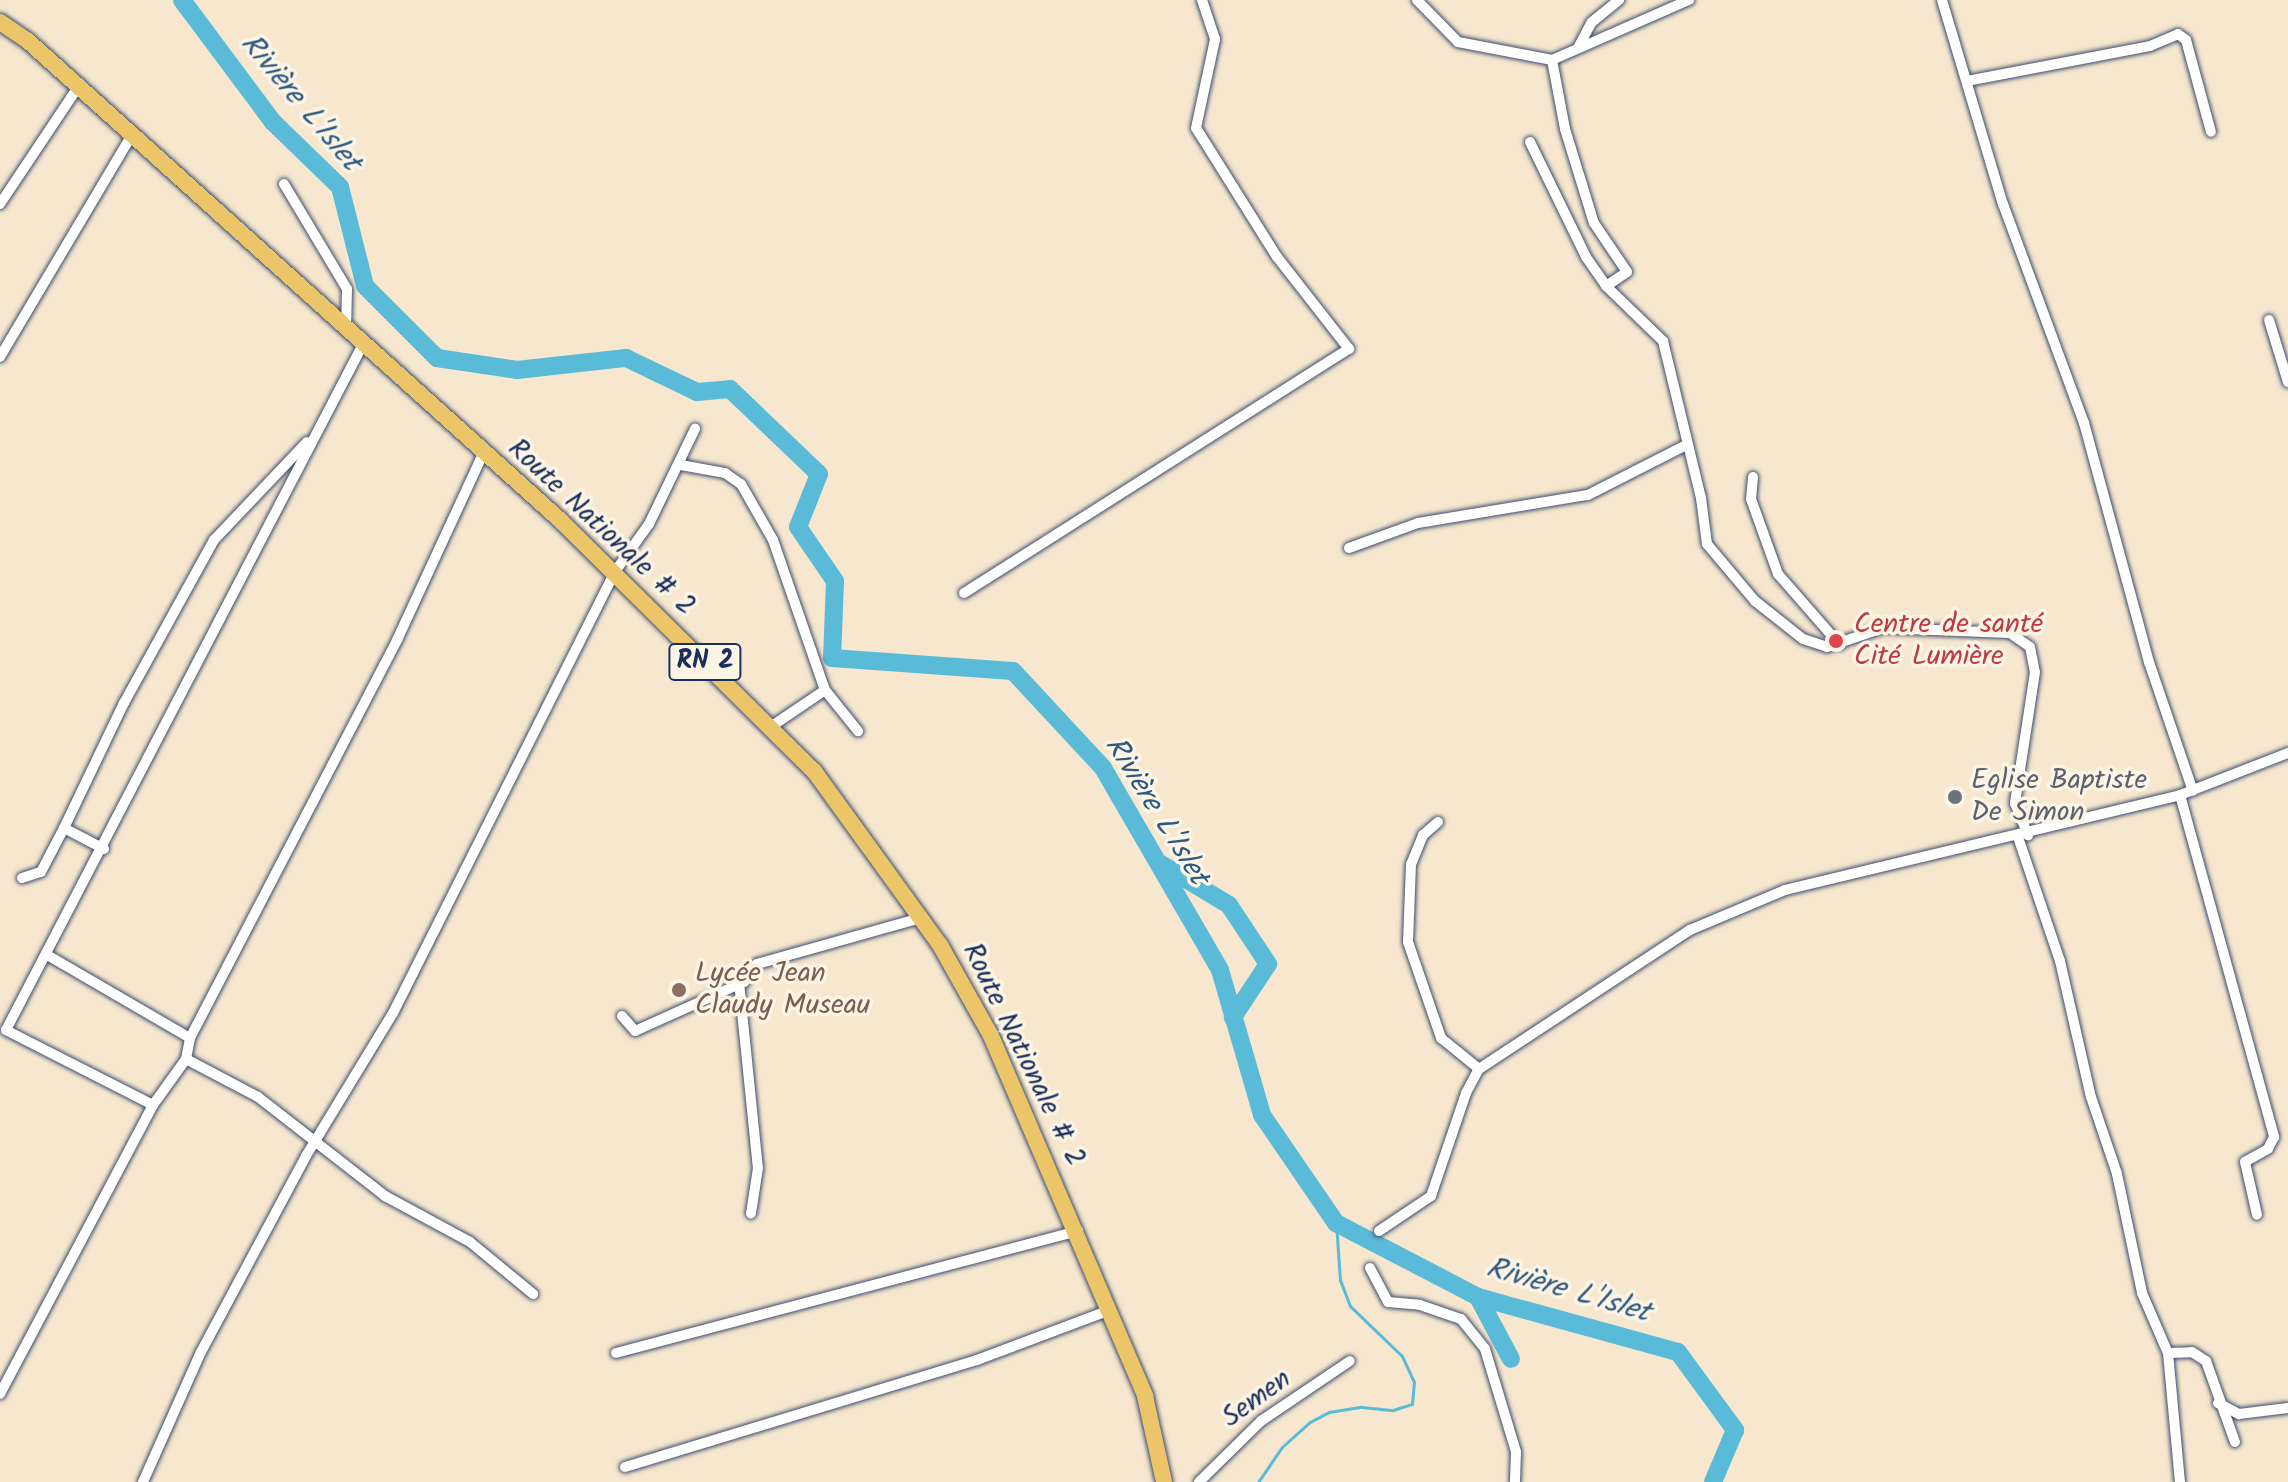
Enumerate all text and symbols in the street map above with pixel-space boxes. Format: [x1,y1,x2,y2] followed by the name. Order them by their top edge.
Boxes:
[232,27,368,179] water label: Rivière L'Islet
[500,432,702,624] street label: Route Nationale # 2
[1854,608,2043,674] place label: Centre de santé Cité Lumière
[1825,630,1847,652] marker: Centre de santé Cité Lumière
[667,640,743,684] road number: RN 2
[1096,730,1216,892] water label: Rivière L'Islet
[1971,764,2147,830] place label: Eglise Baptiste De Simon
[1946,788,1964,806] marker: Eglise Baptiste De Simon
[954,938,1092,1172] street label: Route Nationale # 2
[695,957,870,1023] place label: Lycée Jean Claudy Museau
[670,981,688,999] marker: Lycée Jean Claudy Museau
[1482,1250,1654,1332] water label: Rivière L'Islet
[1216,1363,1298,1435] street label: Semen

